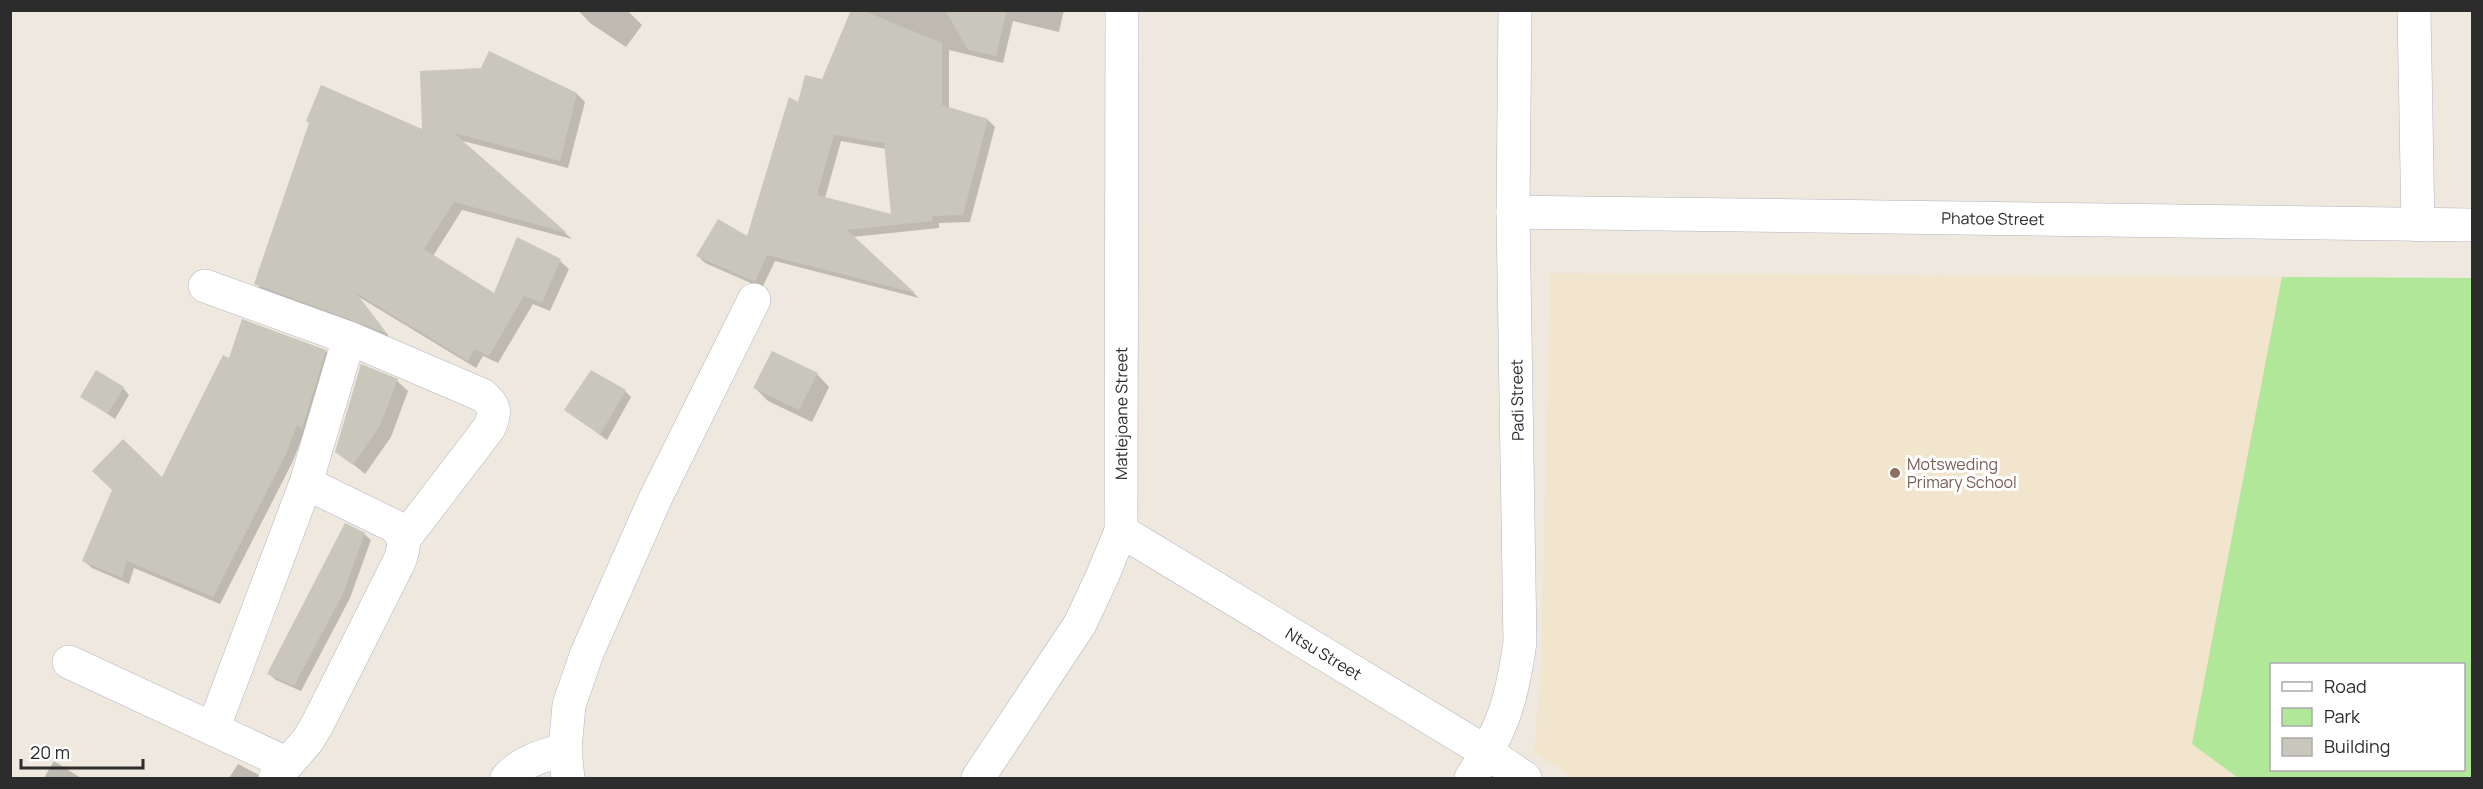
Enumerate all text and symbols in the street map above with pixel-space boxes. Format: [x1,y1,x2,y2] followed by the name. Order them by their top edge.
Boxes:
[1941,207,2045,230] street label: Phatoe Street
[1110,347,1132,480] street label: Matlejoane Street
[1505,359,1529,441] street label: Padi Street
[1907,453,2017,493] place label: Motsweding Primary School
[1888,466,1902,480] marker: Motsweding Primary School
[1281,622,1366,685] street label: Ntsu Street
[2270,663,2465,771] legend
[2324,674,2367,698] text: Road
[2324,704,2361,728] text: Park
[21,732,142,770] scale bar
[2324,734,2390,758] text: Building
[30,740,70,764] text: 20 m

